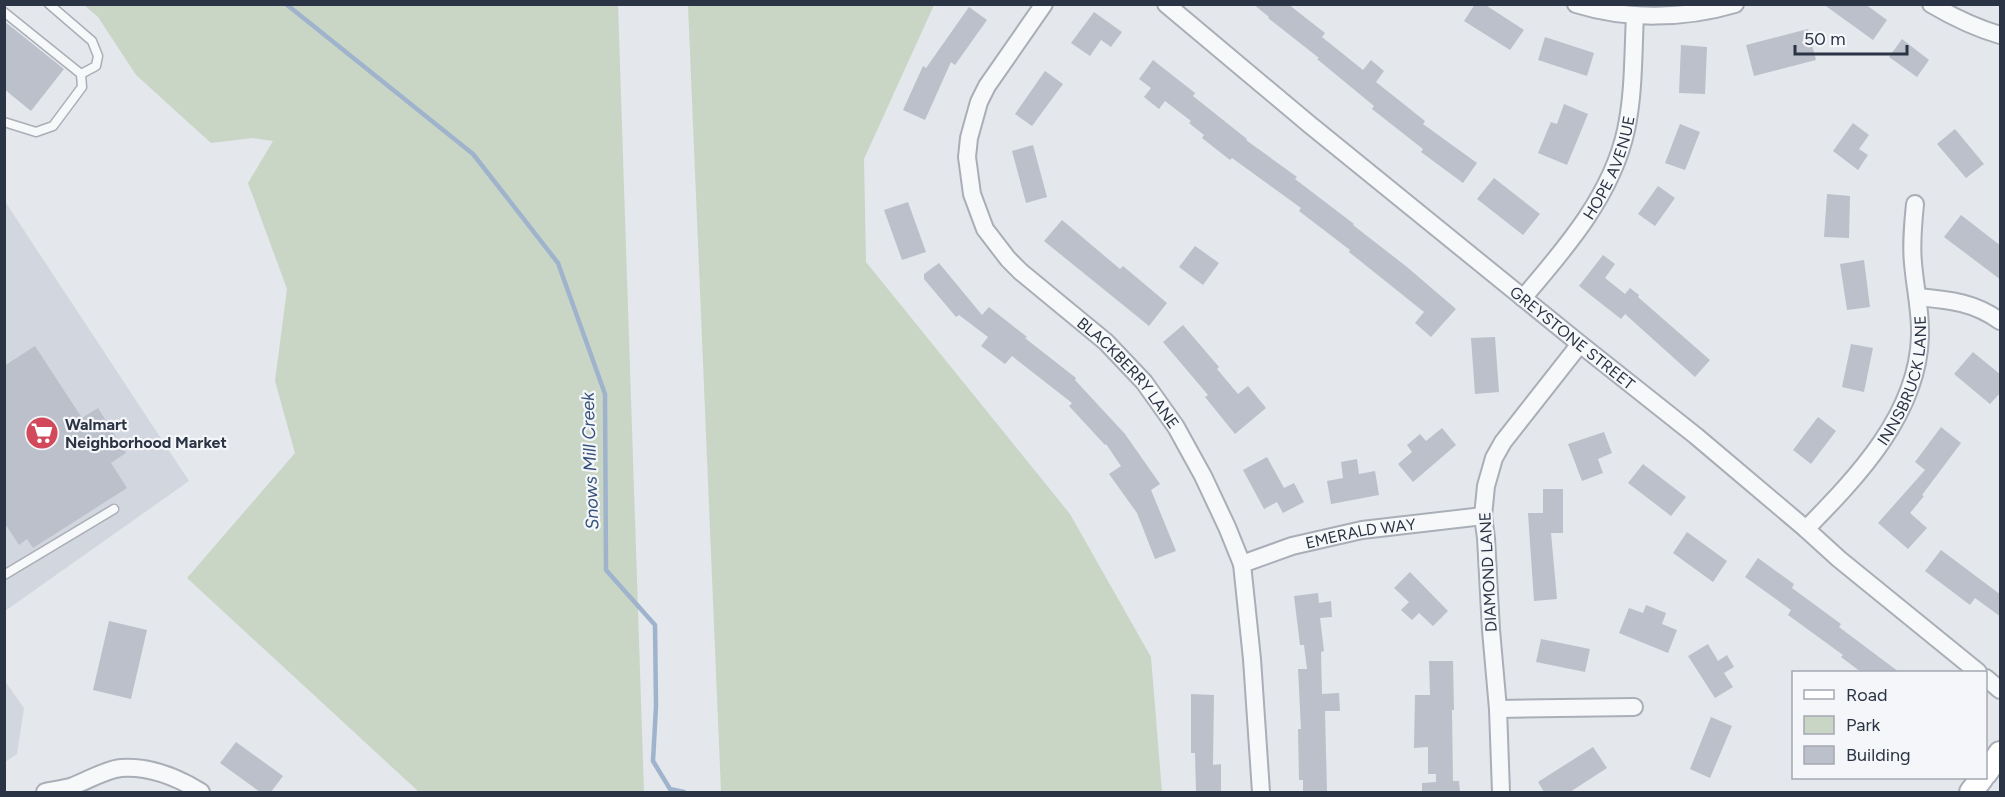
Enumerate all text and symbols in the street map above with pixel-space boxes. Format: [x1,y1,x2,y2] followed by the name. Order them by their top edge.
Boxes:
[1795,18,1908,56] scale bar
[1804,28,1846,50] text: 50 m
[1579,114,1638,223] street label: HOPE AVENUE
[1506,282,1639,394] street label: GREYSTONE STREET
[1074,313,1183,432] street label: BLACKBERRY LANE
[1873,315,1930,449] street label: INNSBRUCK LANE
[577,391,603,530] water label: Snows Mill Creek
[24,415,60,451] supermarket icon: Walmart Neighborhood Market
[65,415,227,452] place label: Walmart Neighborhood Market
[1475,511,1501,633] street label: DIAMOND LANE
[1303,514,1417,552] street label: EMERALD WAY
[1792,671,1987,779] legend
[1846,684,1887,706] text: Road
[1846,714,1881,736] text: Park
[1846,744,1911,766] text: Building

